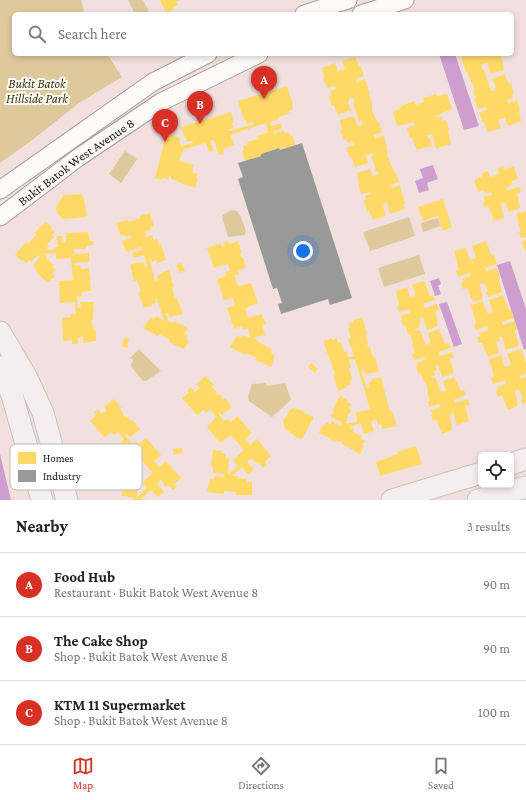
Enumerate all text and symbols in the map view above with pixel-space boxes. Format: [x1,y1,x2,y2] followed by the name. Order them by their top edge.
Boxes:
[12,12,514,56] search box
[26,23,48,45] icon: search
[58,26,127,42] text: Search here
[251,66,277,99] pin: A
[6,76,69,106] park label: Bukit Batok Hillside Park
[187,91,213,124] pin: B
[152,109,178,142] pin: C
[15,115,137,208] street label: Bukit Batok West Avenue 8
[293,241,313,261] your location
[10,444,142,490] legend
[43,452,74,464] text: Homes
[478,452,514,488] map controls
[478,452,514,488] button: locate
[43,470,82,483] text: Industry
[16,517,68,536] text: Nearby
[467,519,510,534] text: 3 results
[54,569,115,585] text: Food Hub
[25,577,33,592] text: A
[483,577,510,592] text: 90 m
[54,585,258,600] text: Restaurant · Bukit Batok West Avenue 8
[54,633,148,649] text: The Cake Shop
[25,641,33,656] text: B
[483,641,510,656] text: 90 m
[54,649,228,664] text: Shop · Bukit Batok West Avenue 8
[54,697,186,713] text: KTM 11 Supermarket
[25,705,33,720] text: C
[478,705,510,720] text: 100 m
[54,713,228,728] text: Shop · Bukit Batok West Avenue 8
[72,755,94,791] tab: Map
[238,755,284,791] tab: Directions
[428,755,454,791] tab: Saved

